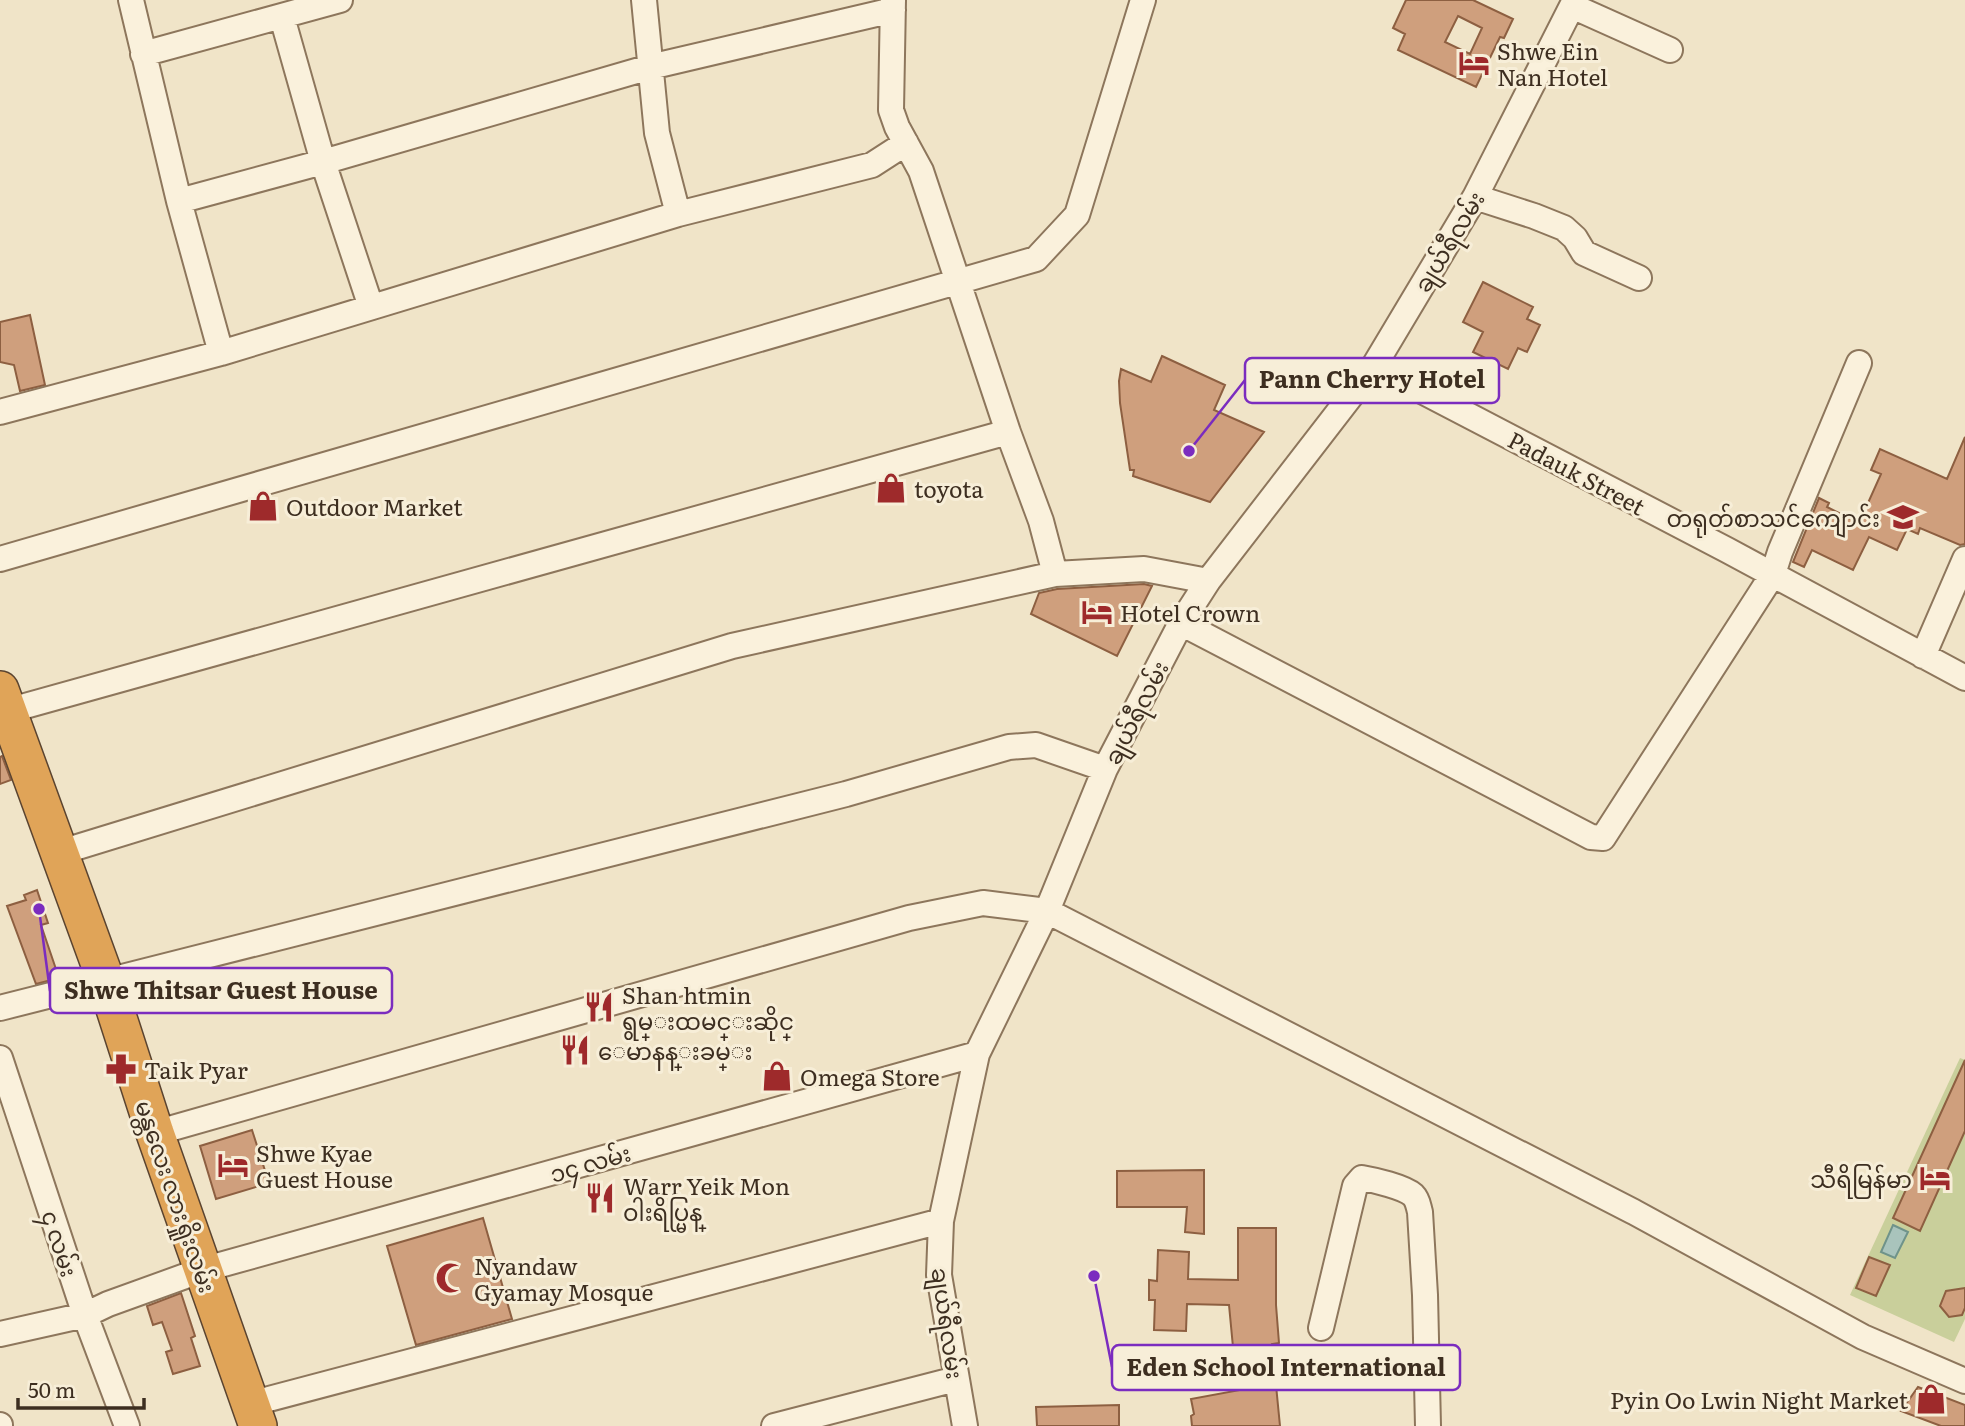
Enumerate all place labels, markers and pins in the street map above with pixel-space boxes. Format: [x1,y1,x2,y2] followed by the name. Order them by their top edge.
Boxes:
[1497,33,1608,93] place label: Shwe Ein Nan Hotel
[1457,46,1491,80] hotel icon: Shwe Ein Nan Hotel
[1245,358,1499,403] callout: Pann Cherry Hotel
[874,471,908,505] shop icon: toyota
[914,471,984,505] place label: toyota
[246,489,280,523] shop icon: Outdoor Market
[286,489,463,523] place label: Outdoor Market
[1666,500,1880,538] place label: တရုတ်စာသင်ကျောင်း
[1886,500,1920,534] school or university icon: တရုတ်စာသင်ကျောင်း
[1080,595,1114,629] hotel icon: Hotel Crown
[1120,595,1260,629] place label: Hotel Crown
[50,968,392,1013] callout: Shwe Thitsar Guest House
[622,977,794,1041] place label: Shan htmin ရွမ္းထမင္းဆိုင္
[582,990,616,1024] restaurant icon: Shan htmin ရွမ္းထမင္းဆိုင္
[558,1033,592,1067] restaurant icon: ေမာနန္းခမ္း
[598,1033,752,1071] place label: ေမာနန္းခမ္း
[104,1052,138,1086] pharmacy icon: Taik Pyar
[144,1052,248,1086] place label: Taik Pyar
[760,1059,794,1093] shop icon: Omega Store
[800,1059,940,1093] place label: Omega Store
[256,1135,393,1195] place label: Shwe Kyae Guest House
[216,1148,250,1182] hotel icon: Shwe Kyae Guest House
[1810,1161,1912,1199] place label: သီရိမြန်မာ
[1918,1161,1952,1195] hotel icon: သီရိမြန်မာ
[623,1168,790,1233] place label: Warr Yeik Mon ဝါးရိပ္မြန္
[583,1181,617,1215] restaurant icon: Warr Yeik Mon ဝါးရိပ္မြန္
[474,1248,654,1308] place label: Nyandaw Gyamay Mosque
[434,1261,468,1295] mosque icon: Nyandaw Gyamay Mosque
[1112,1345,1460,1390] callout: Eden School International
[1610,1382,1909,1416] place label: Pyin Oo Lwin Night Market
[1914,1382,1948,1416] shop icon: Pyin Oo Lwin Night Market

